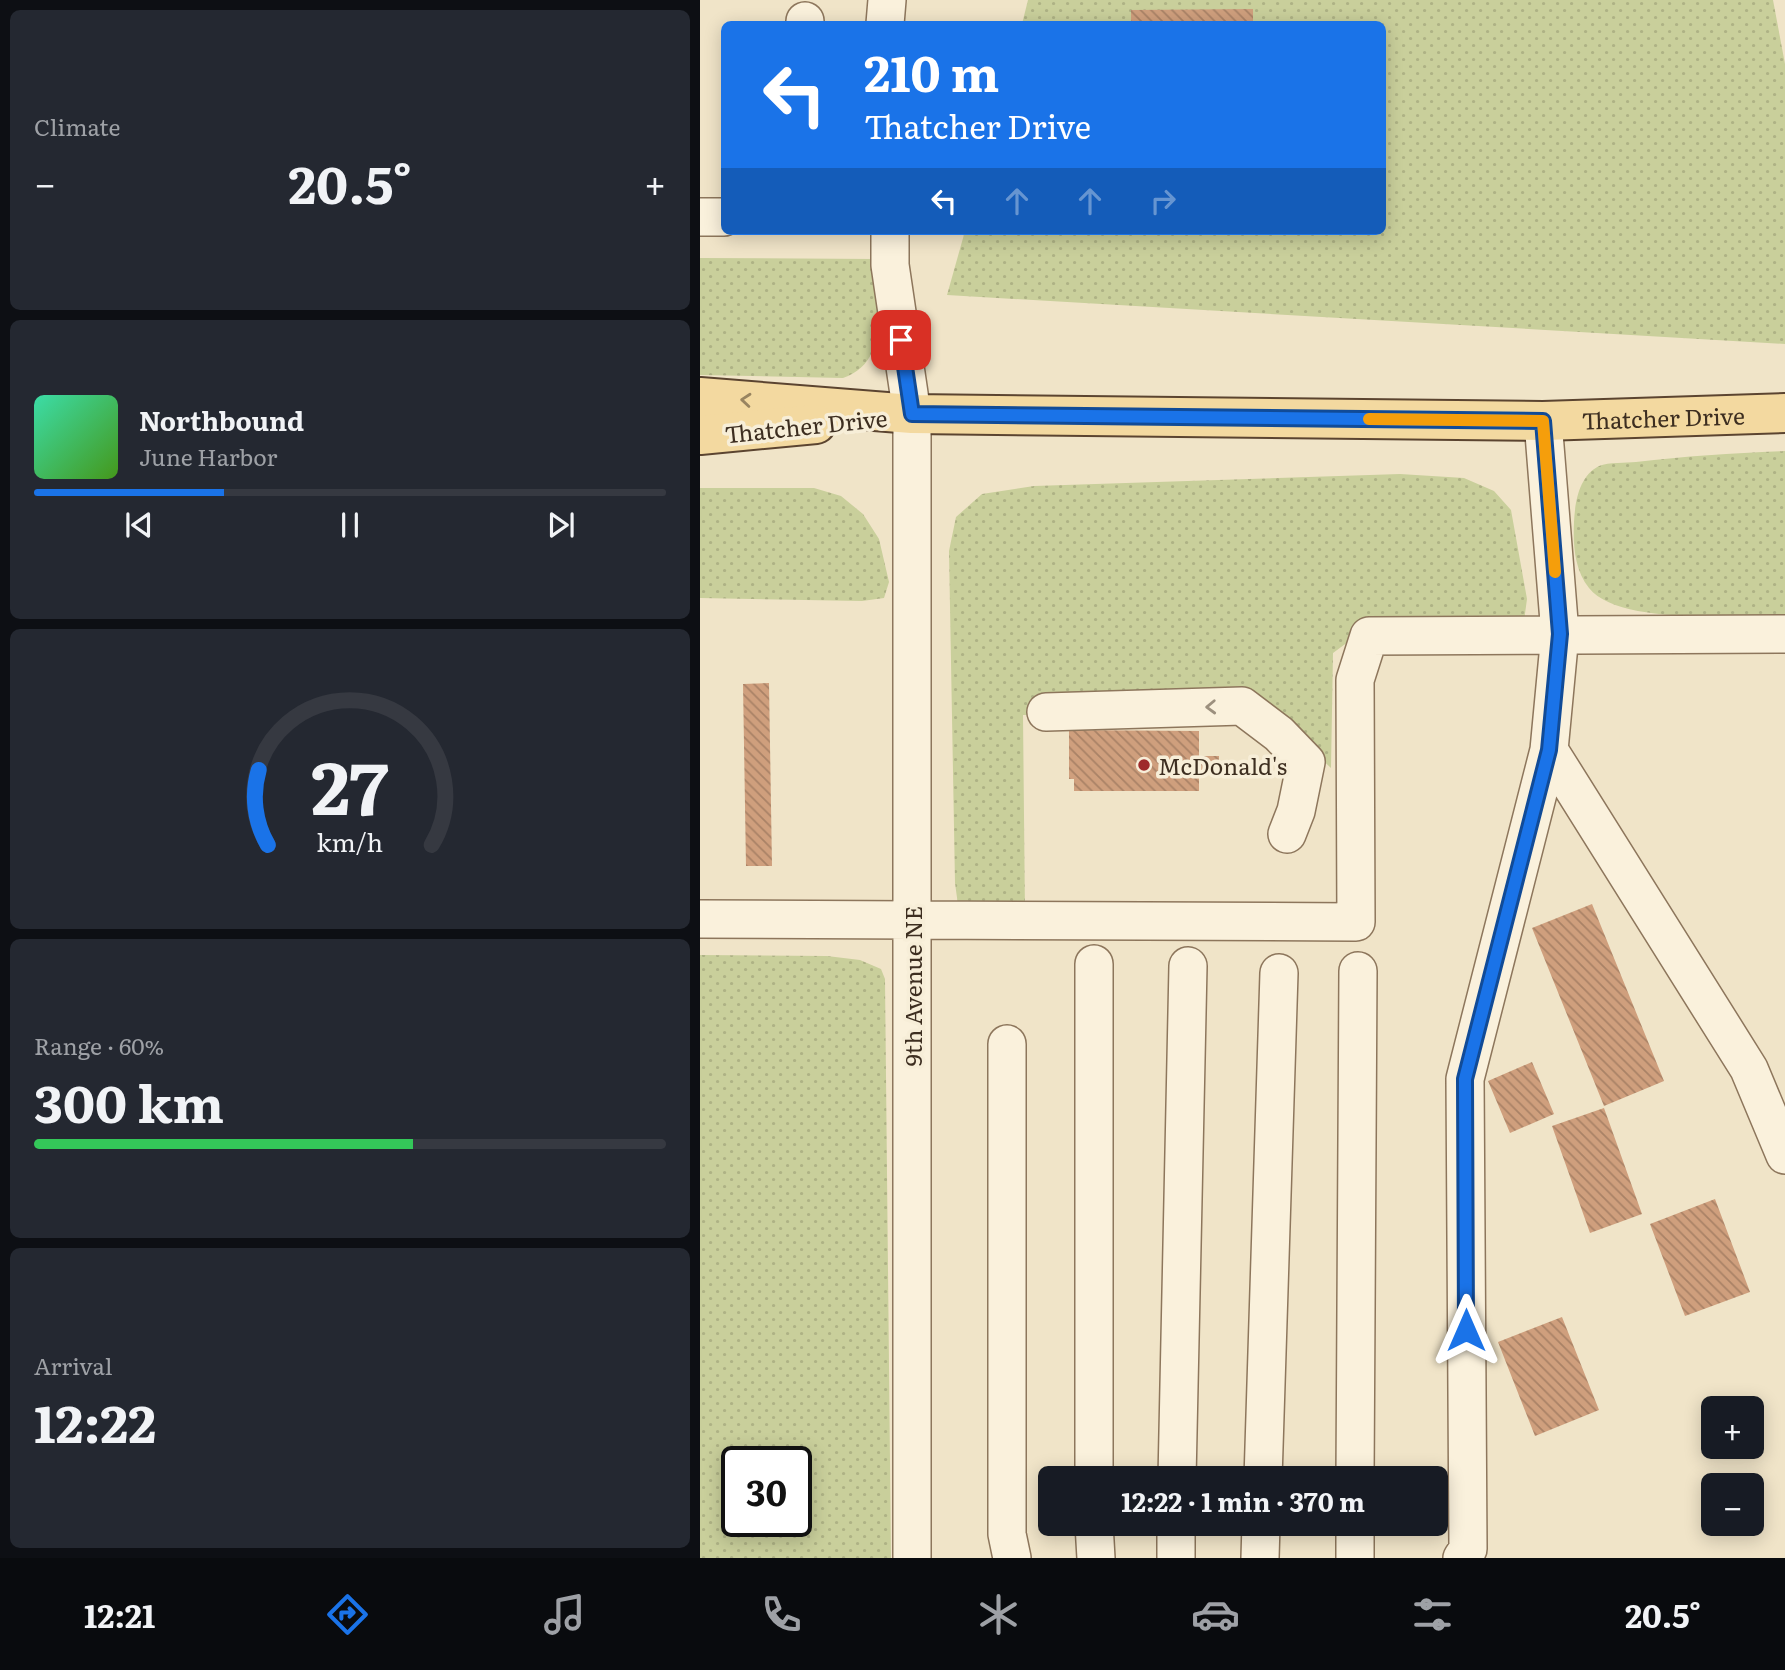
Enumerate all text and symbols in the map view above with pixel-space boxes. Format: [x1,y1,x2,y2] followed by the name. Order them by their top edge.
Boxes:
[864,34,999,107] text: 210 m
[749,49,840,140] icon: left
[864,101,1091,149] text: Thatcher Drive
[34,109,120,143] text: Climate
[288,143,412,220] text: 20.5°
[34,153,56,210] text: −
[644,153,666,210] text: +
[925,182,963,220] icon: left
[998,182,1036,220] icon: ahead
[1071,182,1109,220] icon: ahead
[1144,182,1182,220] icon: right
[871,310,931,370] pin
[882,321,920,359] icon: arrive
[740,393,751,408] one-way arrow
[1581,397,1745,437] street label: Thatcher Drive
[139,400,304,439] text: Northbound
[723,400,889,450] street label: Thatcher Drive
[139,439,277,473] text: June Harbor
[120,506,158,544] icon: previous
[331,506,369,544] icon: pause
[542,506,580,544] icon: next
[1205,700,1216,715] one-way arrow
[311,729,389,837] text: 27
[1158,748,1287,782] place label: McDonald's
[1136,757,1152,773] marker: McDonald's
[317,823,383,860] text: km/h
[895,906,929,1066] street label: 9th Avenue NE
[34,1028,164,1062] text: Range · 60%
[34,1062,224,1139] text: 300 km
[1429,1293,1503,1367] position arrow
[34,1348,113,1382] text: Arrival
[34,1382,156,1459] text: 12:22
[1701,1396,1764,1536] map controls
[1701,1396,1764,1459] button: +
[721,1446,812,1537] speed limit sign: 30
[1701,1473,1764,1536] button: −
[1121,1481,1365,1520] text: 12:22 · 1 min · 370 m
[84,1590,155,1638] text: 12:21
[323,1590,372,1639] icon: directions
[540,1590,589,1639] icon: music
[757,1590,806,1639] icon: phone
[974,1590,1023,1639] icon: climate
[1191,1590,1240,1639] icon: car
[1408,1590,1457,1639] icon: filters
[1625,1590,1701,1638] text: 20.5°

